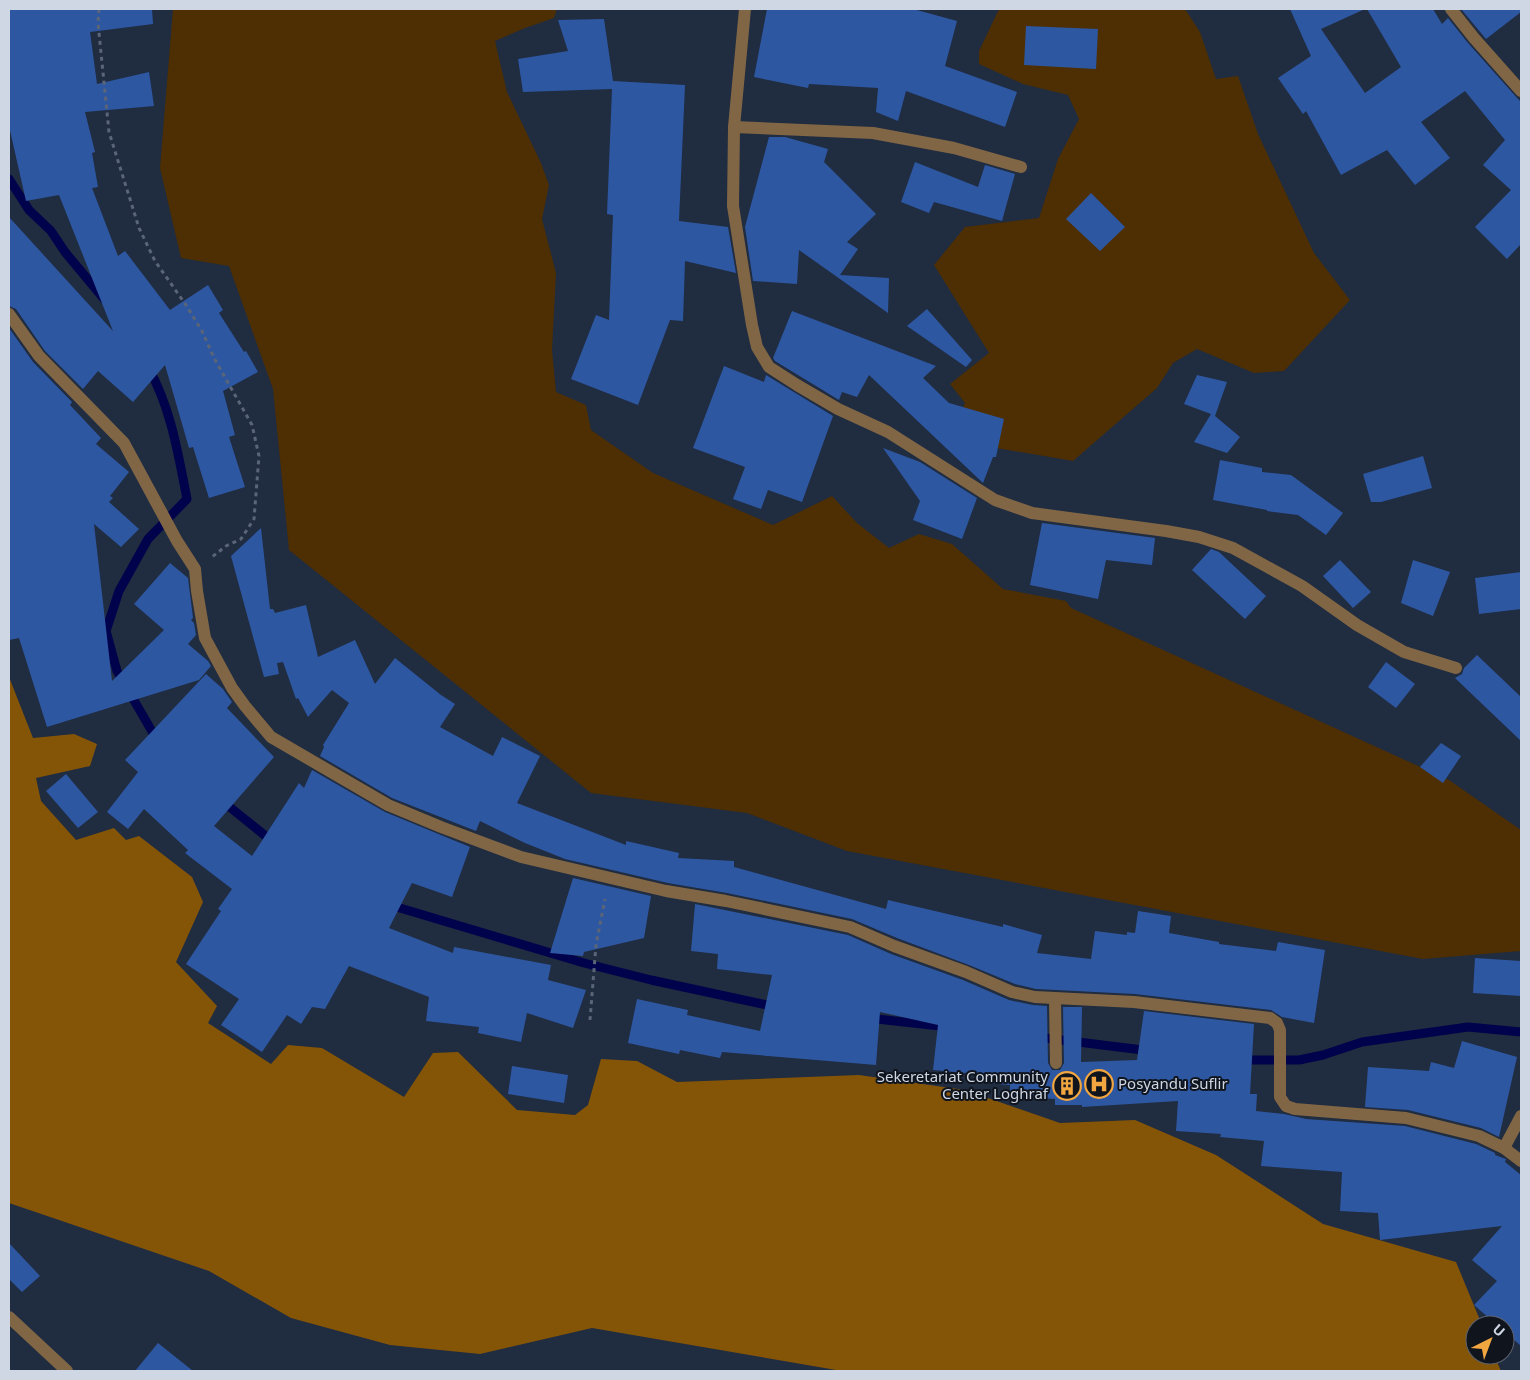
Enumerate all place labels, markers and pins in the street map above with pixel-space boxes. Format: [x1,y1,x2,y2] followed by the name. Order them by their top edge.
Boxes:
[877,1066,1049,1103] place label: Sekeretariat Community Center Loghraf
[1084,1069,1114,1099] hospital icon: Posyandu Suflir
[1052,1071,1082,1101] building icon: Sekeretariat Community Center Loghraf
[1118,1073,1228,1093] place label: Posyandu Suflir

